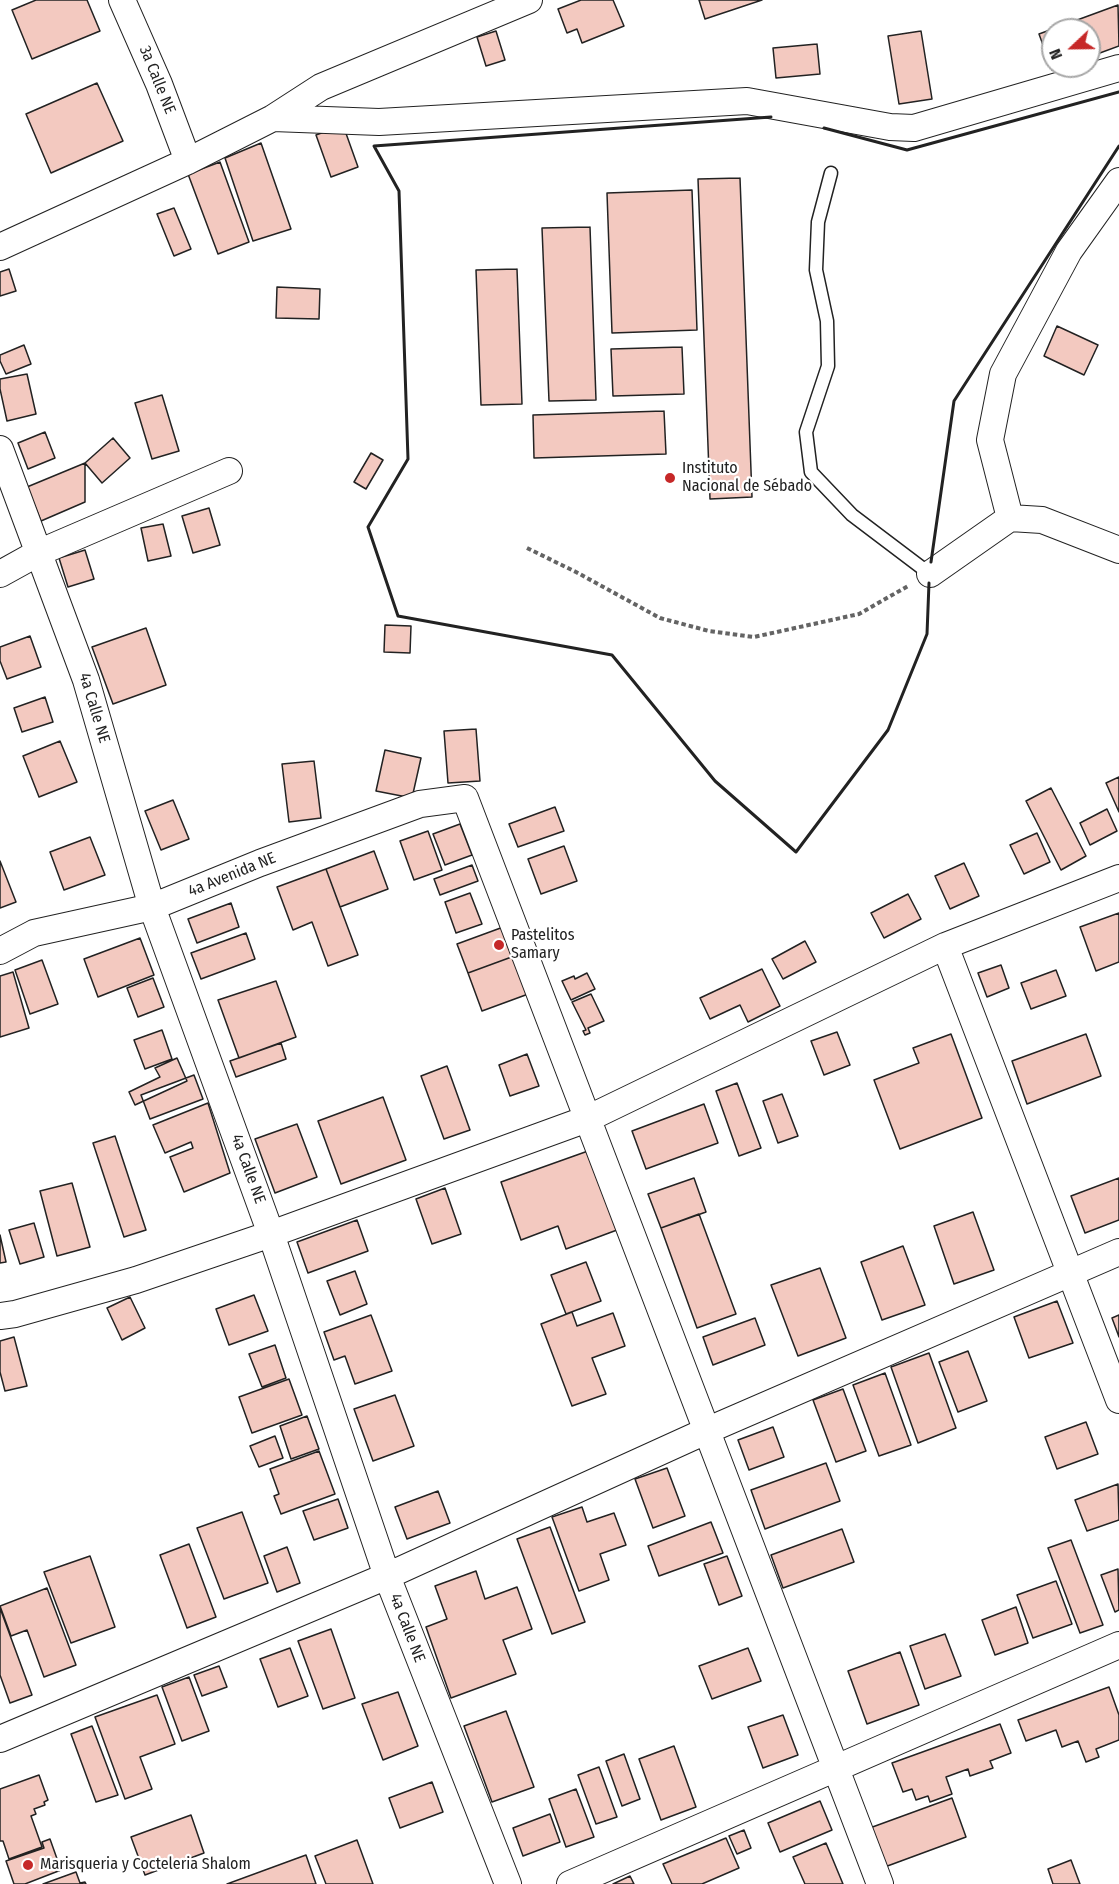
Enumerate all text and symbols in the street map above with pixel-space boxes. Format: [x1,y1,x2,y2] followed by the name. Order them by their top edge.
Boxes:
[1041,18,1101,78] north arrow
[135,43,179,117] street label: 3a Calle NE
[1045,46,1066,62] text: N
[682,459,812,497] place label: Instituto Nacional de Sébado
[663,471,677,485] marker: Instituto Nacional de Sébado
[74,671,114,745] street label: 4a Calle NE
[185,849,279,901] street label: 4a Avenida NE
[511,926,574,964] place label: Pastelitos Samary
[492,938,506,952] marker: Pastelitos Samary
[227,1132,269,1206] street label: 4a Calle NE
[385,1591,429,1665] street label: 4a Calle NE
[40,1855,251,1875] place label: Marisqueria y Cocteleria Shalom
[21,1858,35,1872] marker: Marisqueria y Cocteleria Shalom

